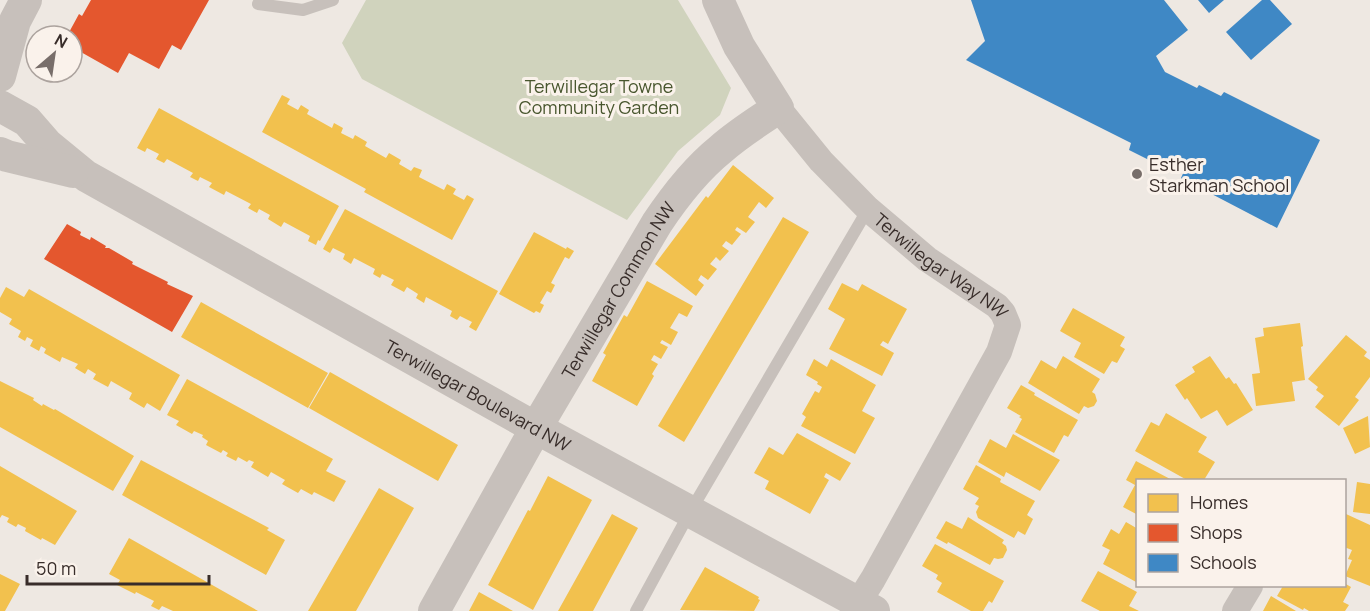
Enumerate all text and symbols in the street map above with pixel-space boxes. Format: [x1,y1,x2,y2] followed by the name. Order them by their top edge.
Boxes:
[24,24,84,84] north arrow
[51,28,72,53] text: N
[519,74,679,119] park label: Terwillegar Towne Community Garden
[1149,152,1290,197] place label: Esther Starkman School
[1130,167,1144,181] marker: Esther Starkman School
[556,197,680,383] street label: Terwillegar Common NW
[869,207,1014,323] street label: Terwillegar Way NW
[381,334,575,457] street label: Terwillegar Boulevard NW
[1136,479,1346,587] legend
[1190,490,1248,514] text: Homes
[1190,520,1242,544] text: Shops
[27,548,208,586] scale bar
[1190,550,1257,574] text: Schools
[36,556,76,580] text: 50 m

